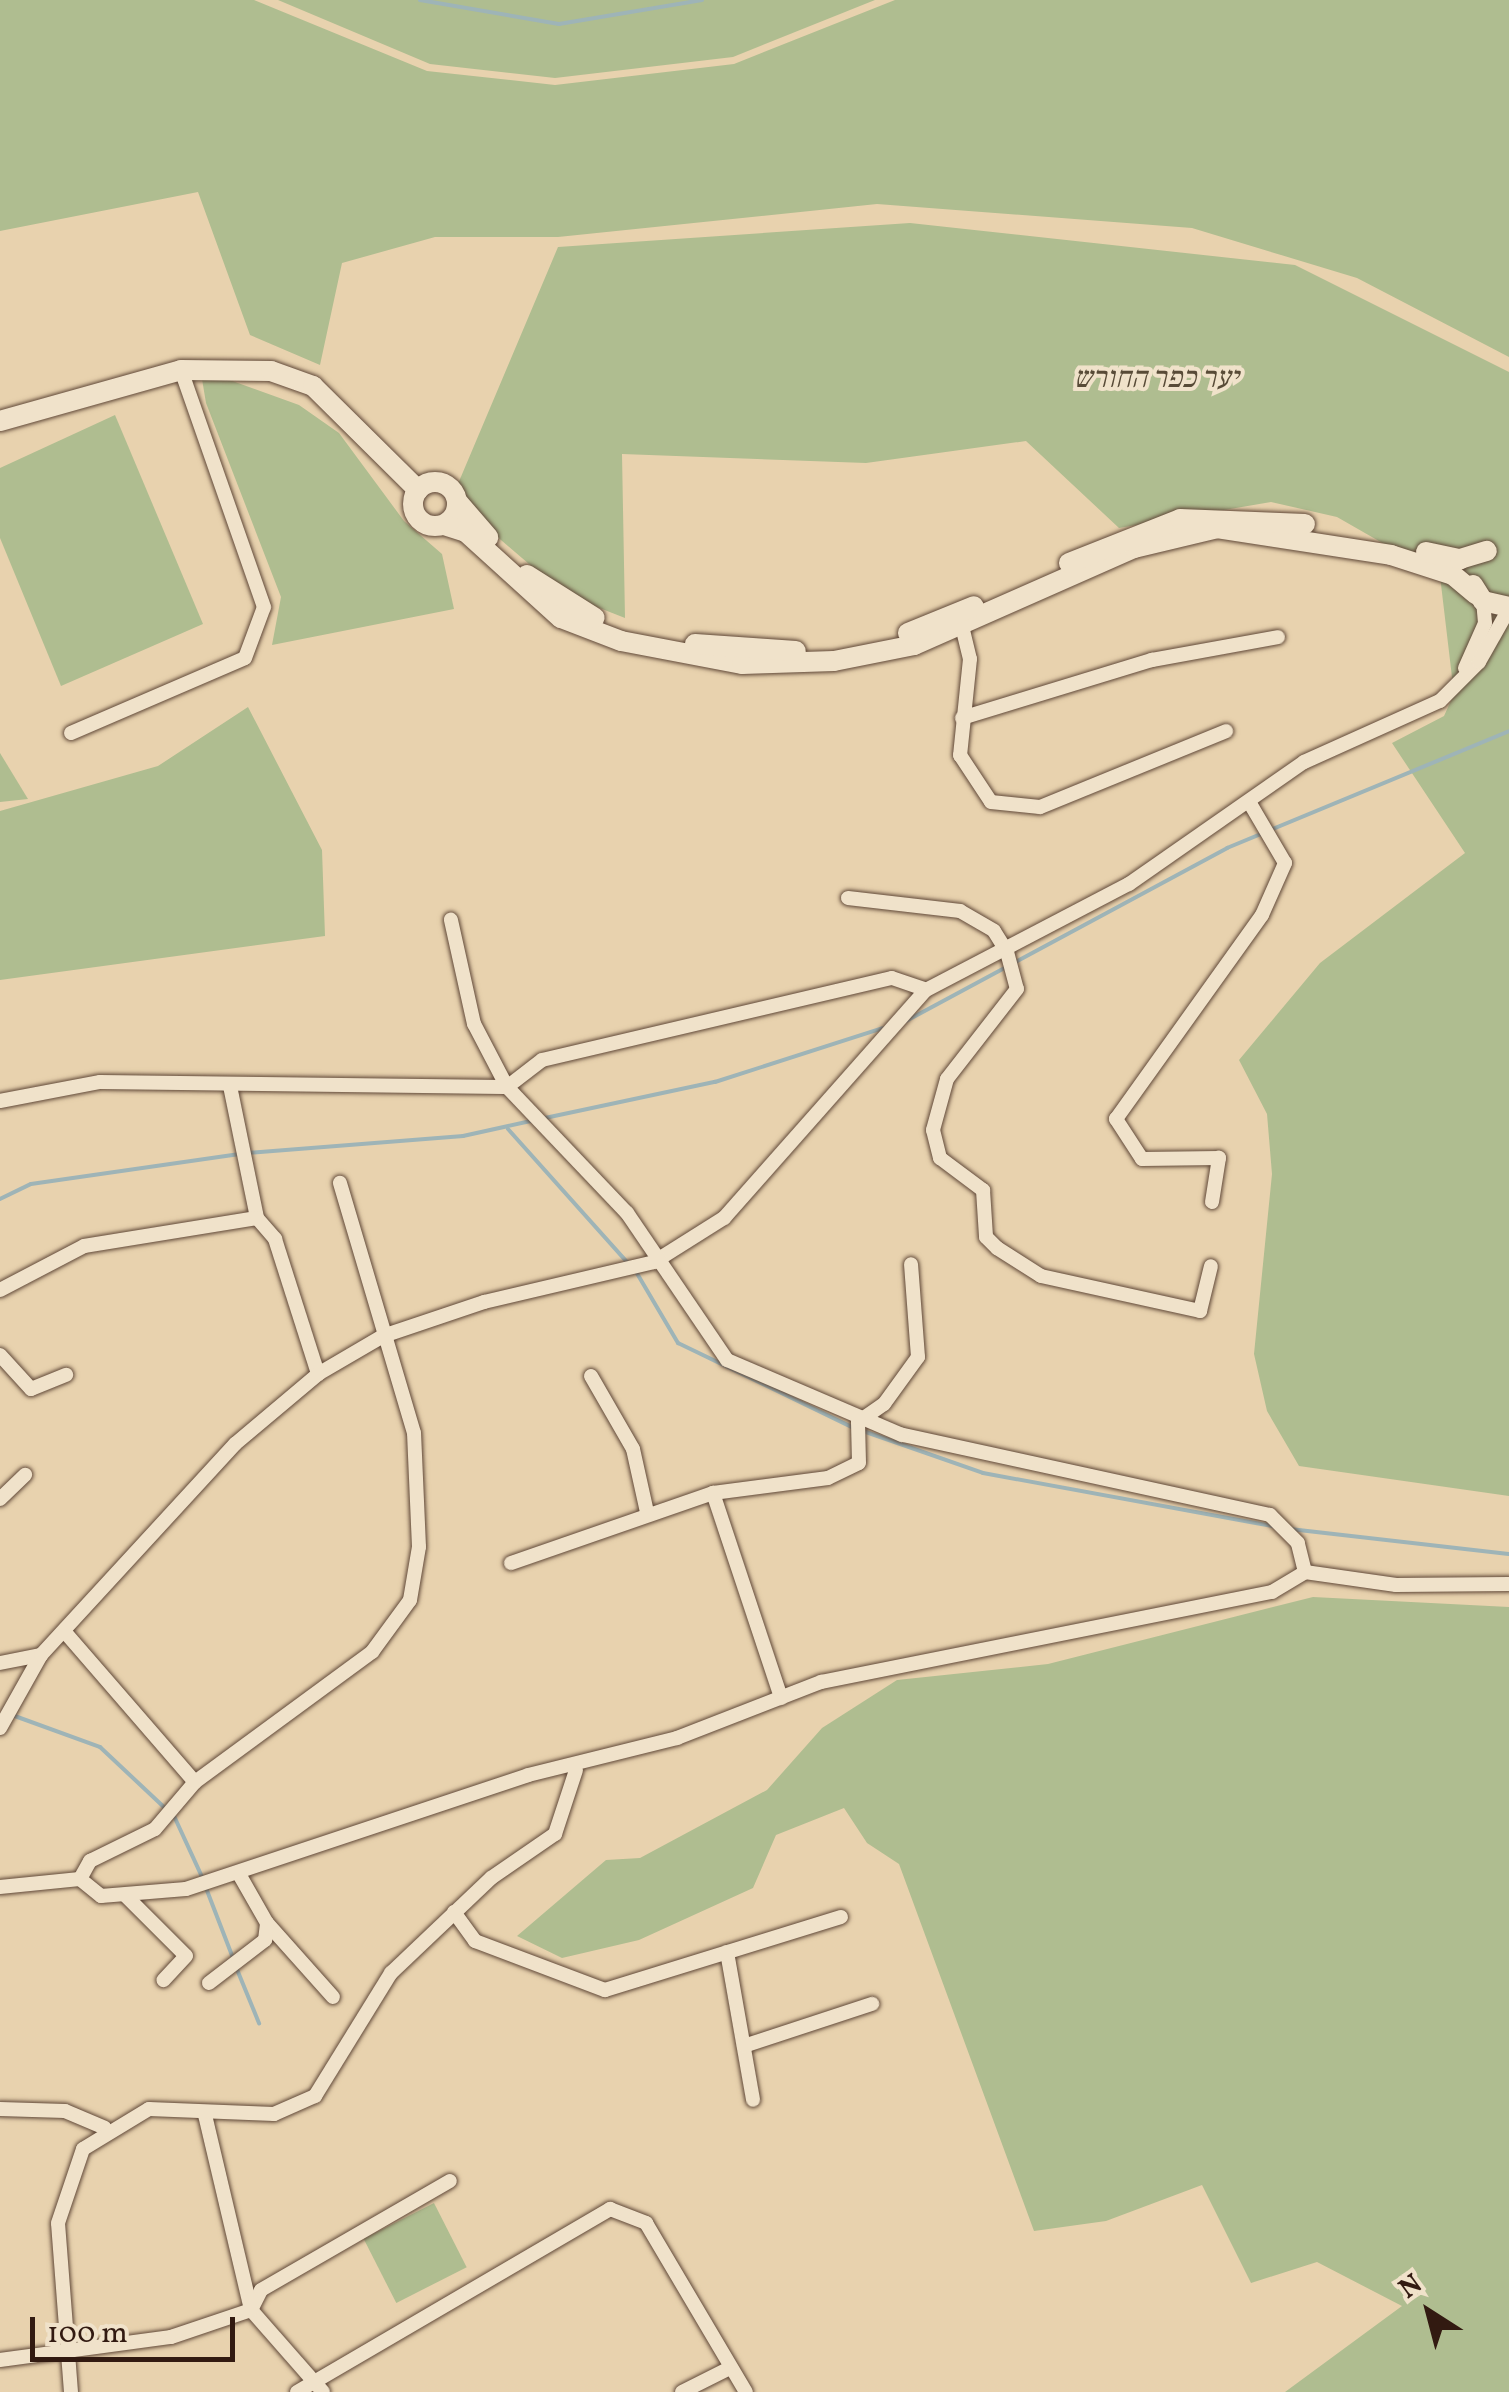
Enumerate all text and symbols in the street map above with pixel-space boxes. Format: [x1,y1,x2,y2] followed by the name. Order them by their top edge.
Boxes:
[1074,361,1238,397] park label: יער כפר החורש
[1379,2262,1479,2362] north arrow
[1391,2266,1431,2309] text: N
[35,2297,240,2359] scale bar
[47,2313,128,2355] text: 100 m

